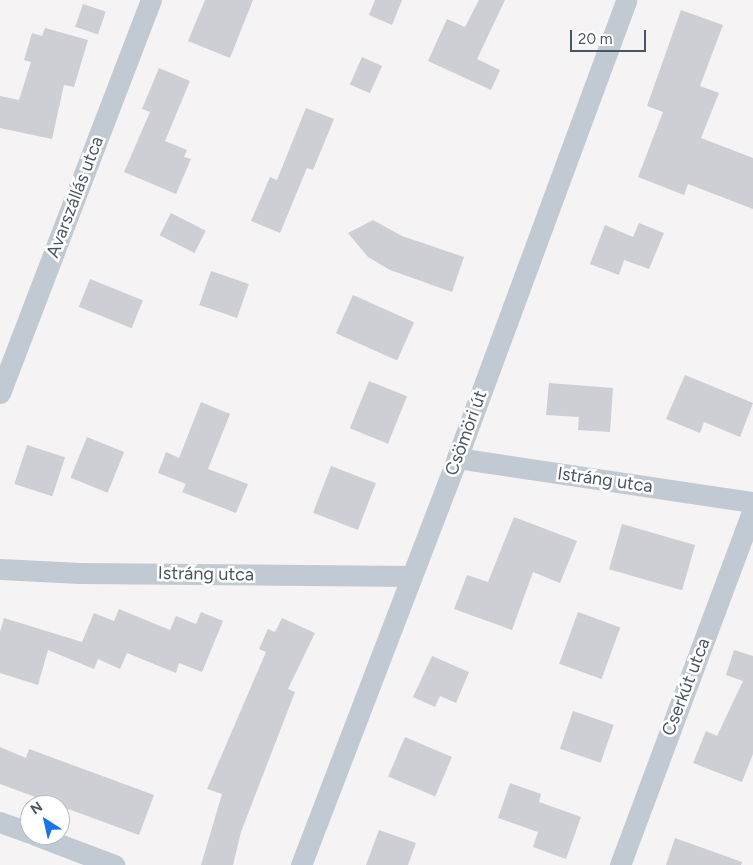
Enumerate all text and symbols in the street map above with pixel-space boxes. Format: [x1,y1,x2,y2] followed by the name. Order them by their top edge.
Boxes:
[573,20,649,52] scale bar
[578,30,612,48] text: 20 m
[42,133,108,261] street label: Avarszállás utca
[441,387,491,479] street label: Csömöri út
[556,463,654,497] street label: Istráng utca
[158,562,254,586] street label: Istráng utca
[657,635,715,739] street label: Cserkút utca
[20,795,70,845] north arrow
[27,798,46,818] text: N

